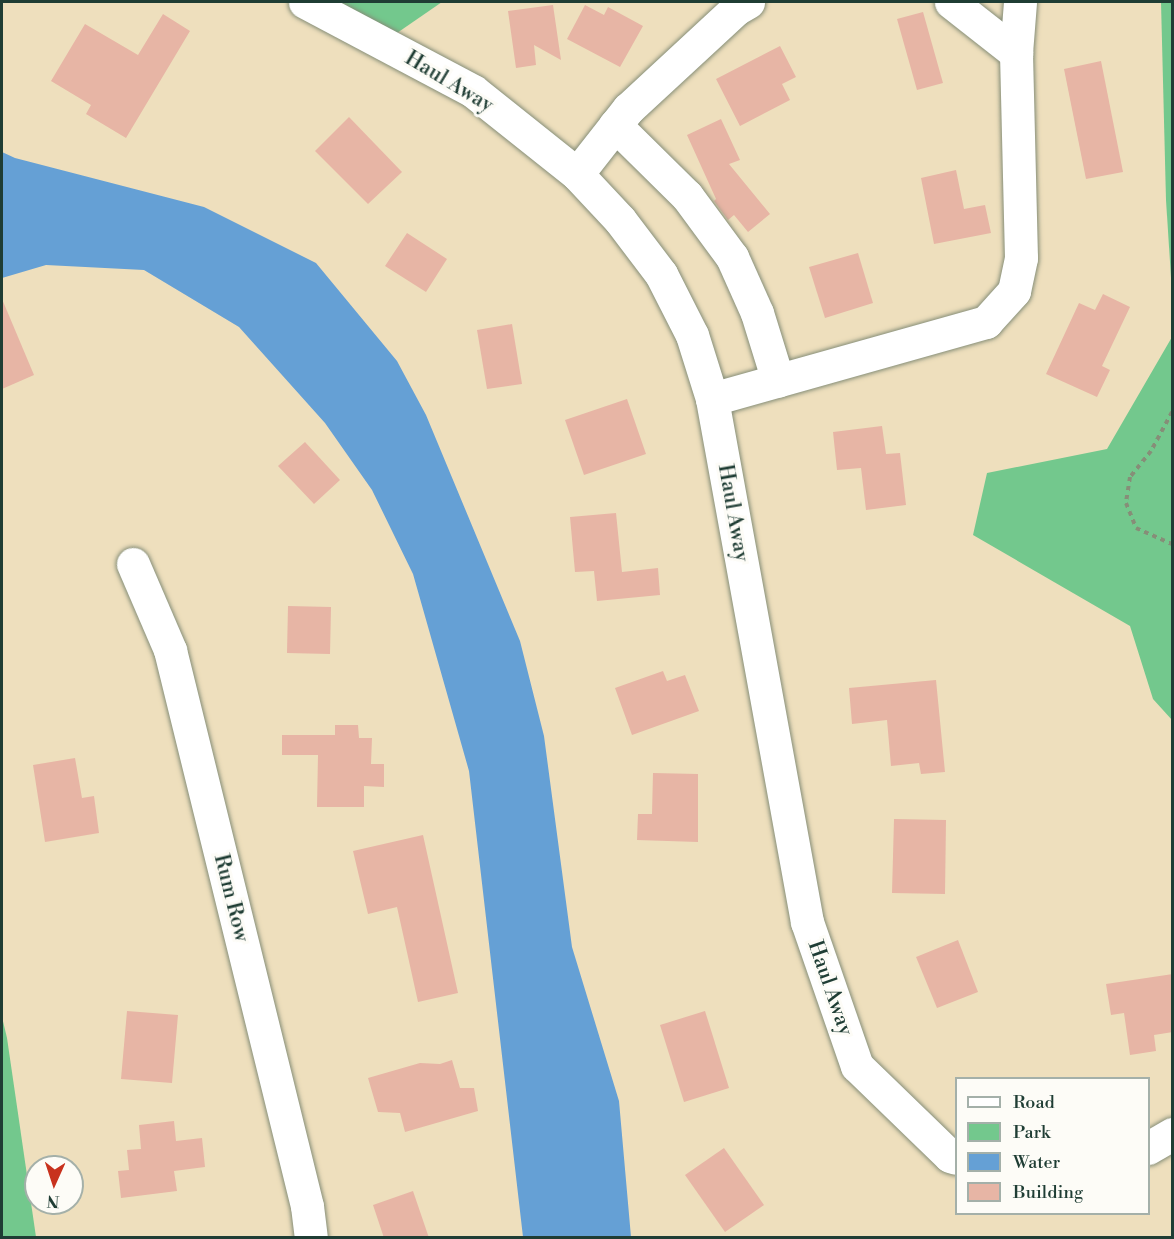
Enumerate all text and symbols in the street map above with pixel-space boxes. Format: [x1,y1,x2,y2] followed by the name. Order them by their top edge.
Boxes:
[400,46,498,118] street label: Haul Away
[712,462,754,564] street label: Haul Away
[208,852,254,944] street label: Rum Row
[802,937,858,1039] street label: Haul Away
[955,1077,1150,1215] legend
[1013,1091,1055,1114] text: Road
[1013,1121,1050,1144] text: Park
[1013,1151,1060,1174] text: Water
[24,1155,84,1215] north arrow
[1013,1181,1083,1204] text: Building
[46,1191,60,1211] text: N

